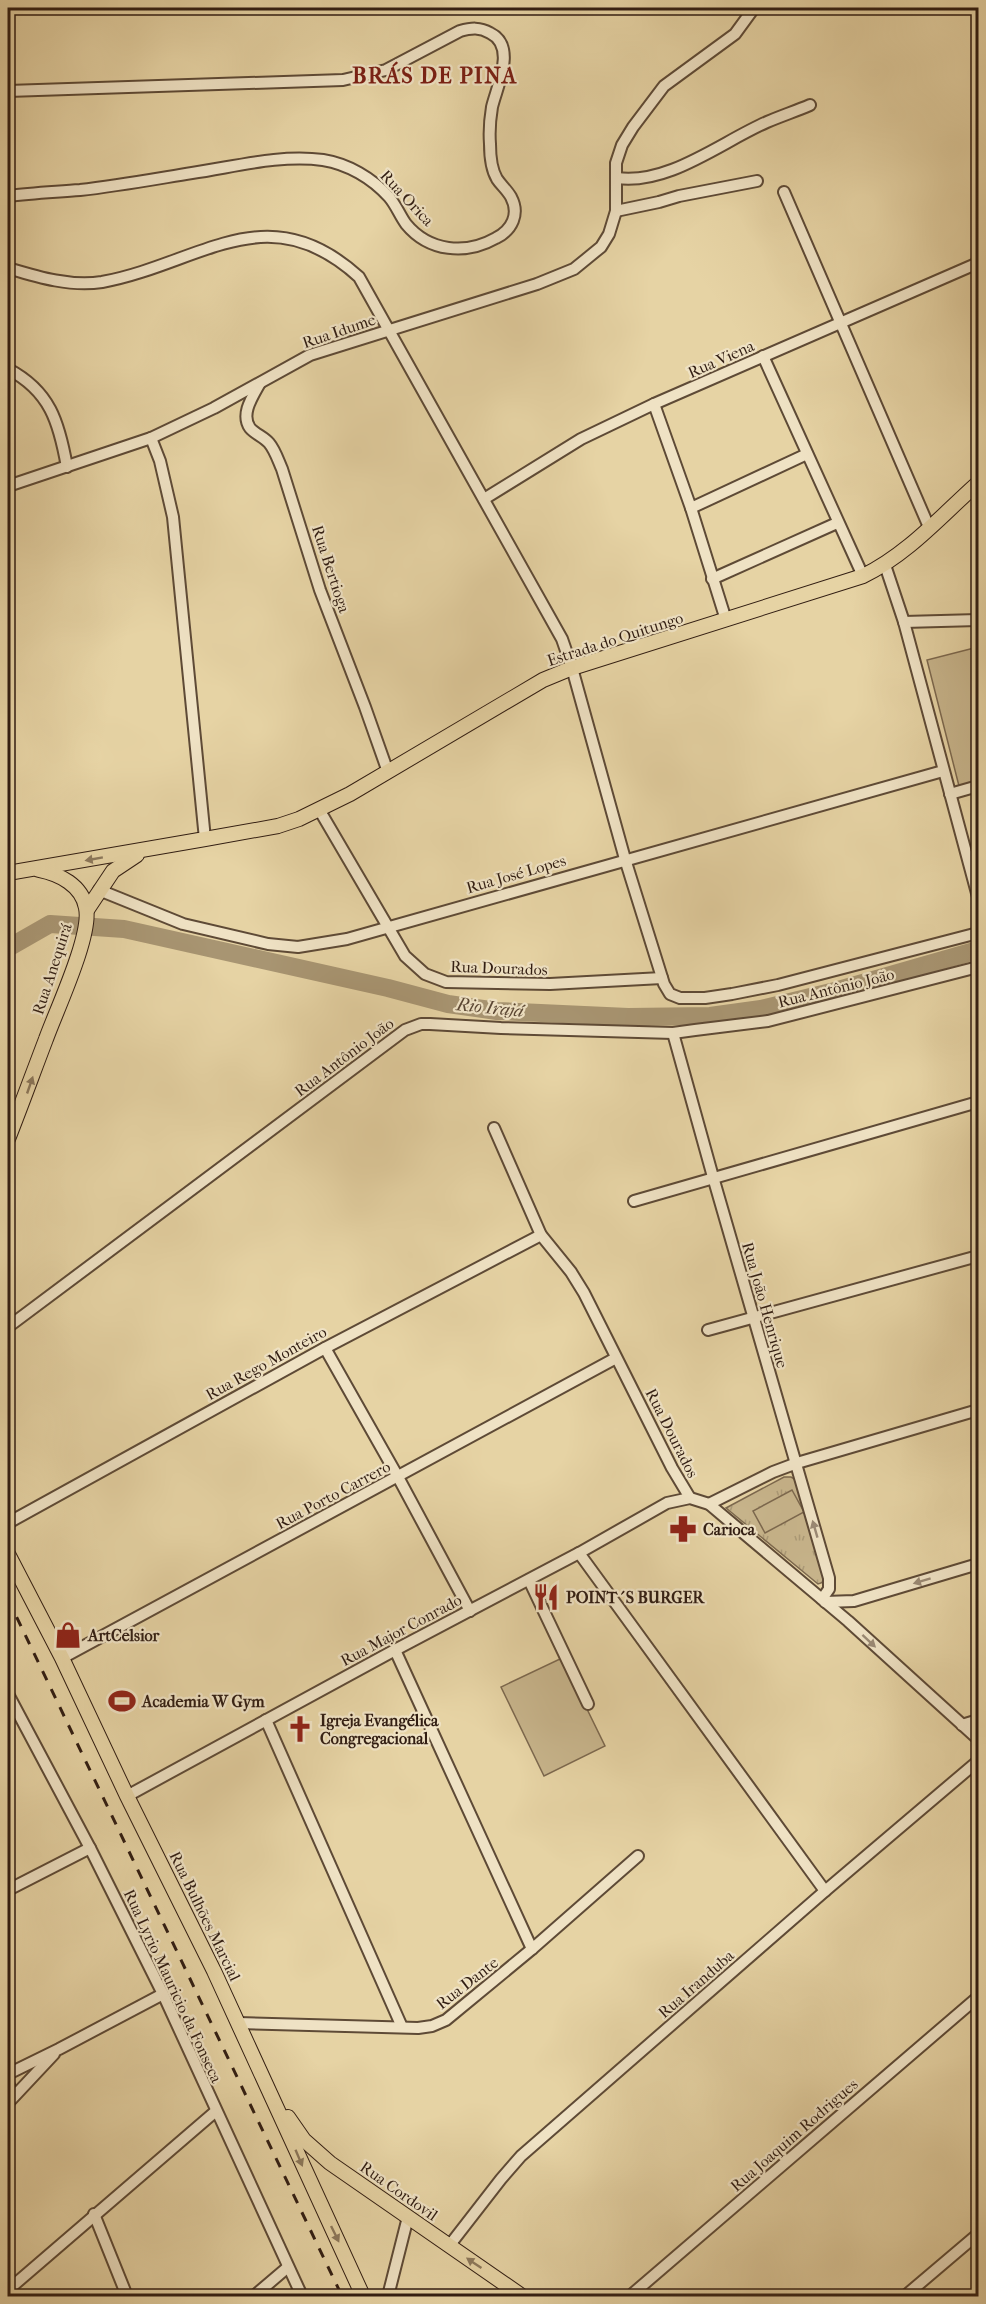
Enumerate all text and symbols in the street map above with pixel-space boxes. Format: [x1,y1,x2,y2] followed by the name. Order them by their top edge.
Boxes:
[352,61,518,89] district label: BRÁS DE PINA
[376,166,438,230] street label: Rua Orica
[300,310,378,352] street label: Rua Idume
[685,336,758,382] street label: Rua Viena
[308,523,354,616] street label: Rua Bertioga
[545,608,685,670] street label: Estrada do Quitungo
[464,851,568,897] street label: Rua José Lopes
[84,854,103,863] one-way arrow
[28,920,76,1017] street label: Rua Anequirá
[450,957,548,979] street label: Rua Dourados
[776,964,896,1012] street label: Rua Antônio João
[454,994,526,1022] water label: Rio Irajá
[291,1014,397,1100] street label: Rua Antônio João
[25,1075,35,1093] one-way arrow
[738,1240,792,1370] street label: Rua João Henrique
[202,1322,330,1404] street label: Rua Rego Monteiro
[641,1385,703,1481] street label: Rua Dourados
[272,1457,394,1533] street label: Rua Porto Carrero
[668,1514,698,1544] pharmacy icon: Carioca
[703,1520,756,1539] place label: Carioca
[810,1520,819,1538] one-way arrow
[913,1577,931,1586] one-way arrow
[531,1582,561,1612] restaurant icon: POINT´S BURGER
[566,1588,705,1607] place label: POINT´S BURGER
[337,1590,465,1670] street label: Rua Major Conrado
[53,1620,83,1650] shop icon: ArtCelsior
[87,1626,161,1645] place label: ArtCelsior
[861,1634,876,1647] one-way arrow
[107,1686,137,1716] sports icon: Academia W Gym
[141,1692,265,1712] place label: Academia W Gym
[320,1711,439,1749] place label: Igreja Evangélica Congregacional
[285,1714,315,1744] church icon: Igreja Evangélica Congregacional
[165,1848,245,1984] street label: Rua Bulhões Marcial
[120,1886,227,2086] street label: Rua Lyrio Mauricio da Fonseca
[654,1945,738,2022] street label: Rua Iranduba
[432,1953,502,2013] street label: Rua Dante
[726,2074,862,2195] street label: Rua Joaquim Rodrigues
[295,2149,304,2167] one-way arrow
[357,2157,442,2225] street label: Rua Cordovil
[330,2226,339,2243] one-way arrow
[467,2257,483,2269] one-way arrow

